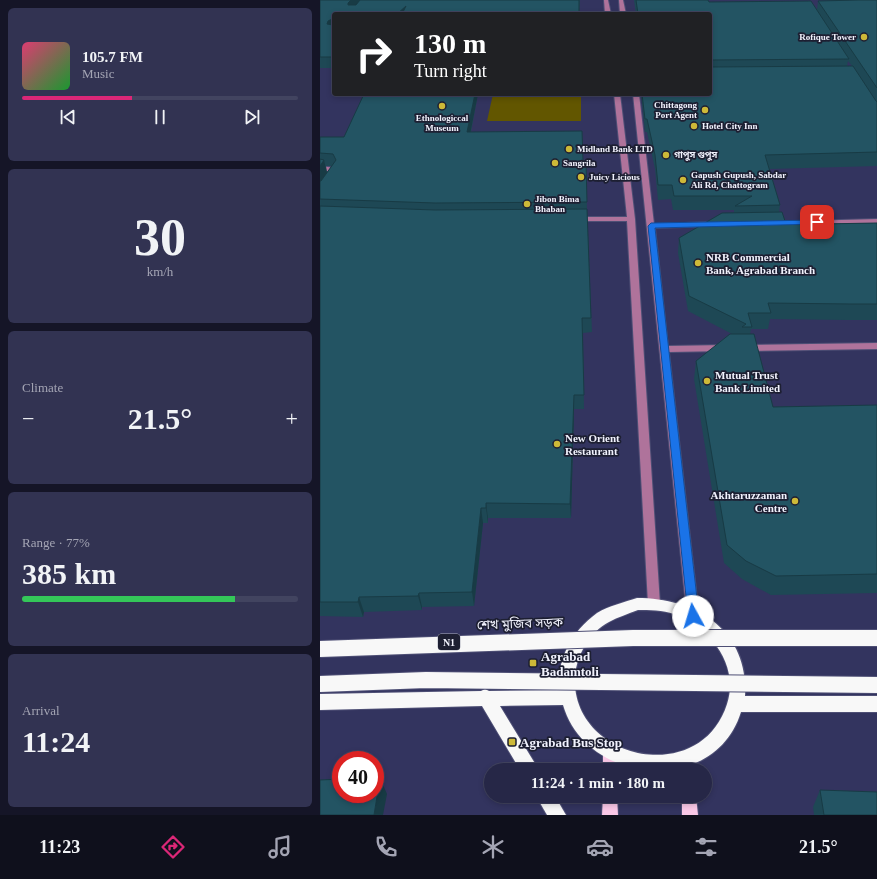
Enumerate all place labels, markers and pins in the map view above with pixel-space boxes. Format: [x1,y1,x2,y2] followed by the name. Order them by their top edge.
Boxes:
[799,32,856,42] place label: Rofique Tower
[859,32,869,42] marker: Rofique Tower
[654,100,697,120] place label: Chittagong Port Agent
[437,101,447,111] marker: Ethnologiccal Museum
[700,105,710,115] marker: Chittagong Port Agent
[416,113,469,133] place label: Ethnologiccal Museum
[689,121,699,131] marker: Hotel City Inn
[702,121,758,131] place label: Hotel City Inn
[564,144,574,154] marker: Midland Bank LTD
[577,144,653,154] place label: Midland Bank LTD
[661,150,671,160] marker: গাপুস গুপুস
[674,150,717,161] place label: গাপুস গুপুস
[550,158,560,168] marker: Sangrila
[563,158,596,168] place label: Sangrila
[691,170,786,190] place label: Gapush Gupush, Sabdar Ali Rd, Chattogram
[576,172,586,182] marker: Juicy Licious
[589,172,640,182] place label: Juicy Licious
[678,175,688,185] marker: Gapush Gupush, Sabdar Ali Rd, Chattogram
[535,194,580,214] place label: Jibon Bima Bhaban
[522,199,532,209] marker: Jibon Bima Bhaban
[800,205,834,239] pin
[706,251,815,276] place label: NRB Commercial Bank, Agrabad Branch
[693,258,703,268] marker: NRB Commercial Bank, Agrabad Branch
[715,369,780,394] place label: Mutual Trust Bank Limited
[702,376,712,386] marker: Mutual Trust Bank Limited
[565,432,620,457] place label: New Orient Restaurant
[552,439,562,449] marker: New Orient Restaurant
[711,489,787,514] place label: Akhtaruzzaman Centre
[790,496,800,506] marker: Akhtaruzzaman Centre
[541,649,599,679] place label: Agrabad Badamtoli
[528,658,538,668] marker: Agrabad Badamtoli
[520,735,622,750] place label: Agrabad Bus Stop
[507,737,517,747] marker: Agrabad Bus Stop

